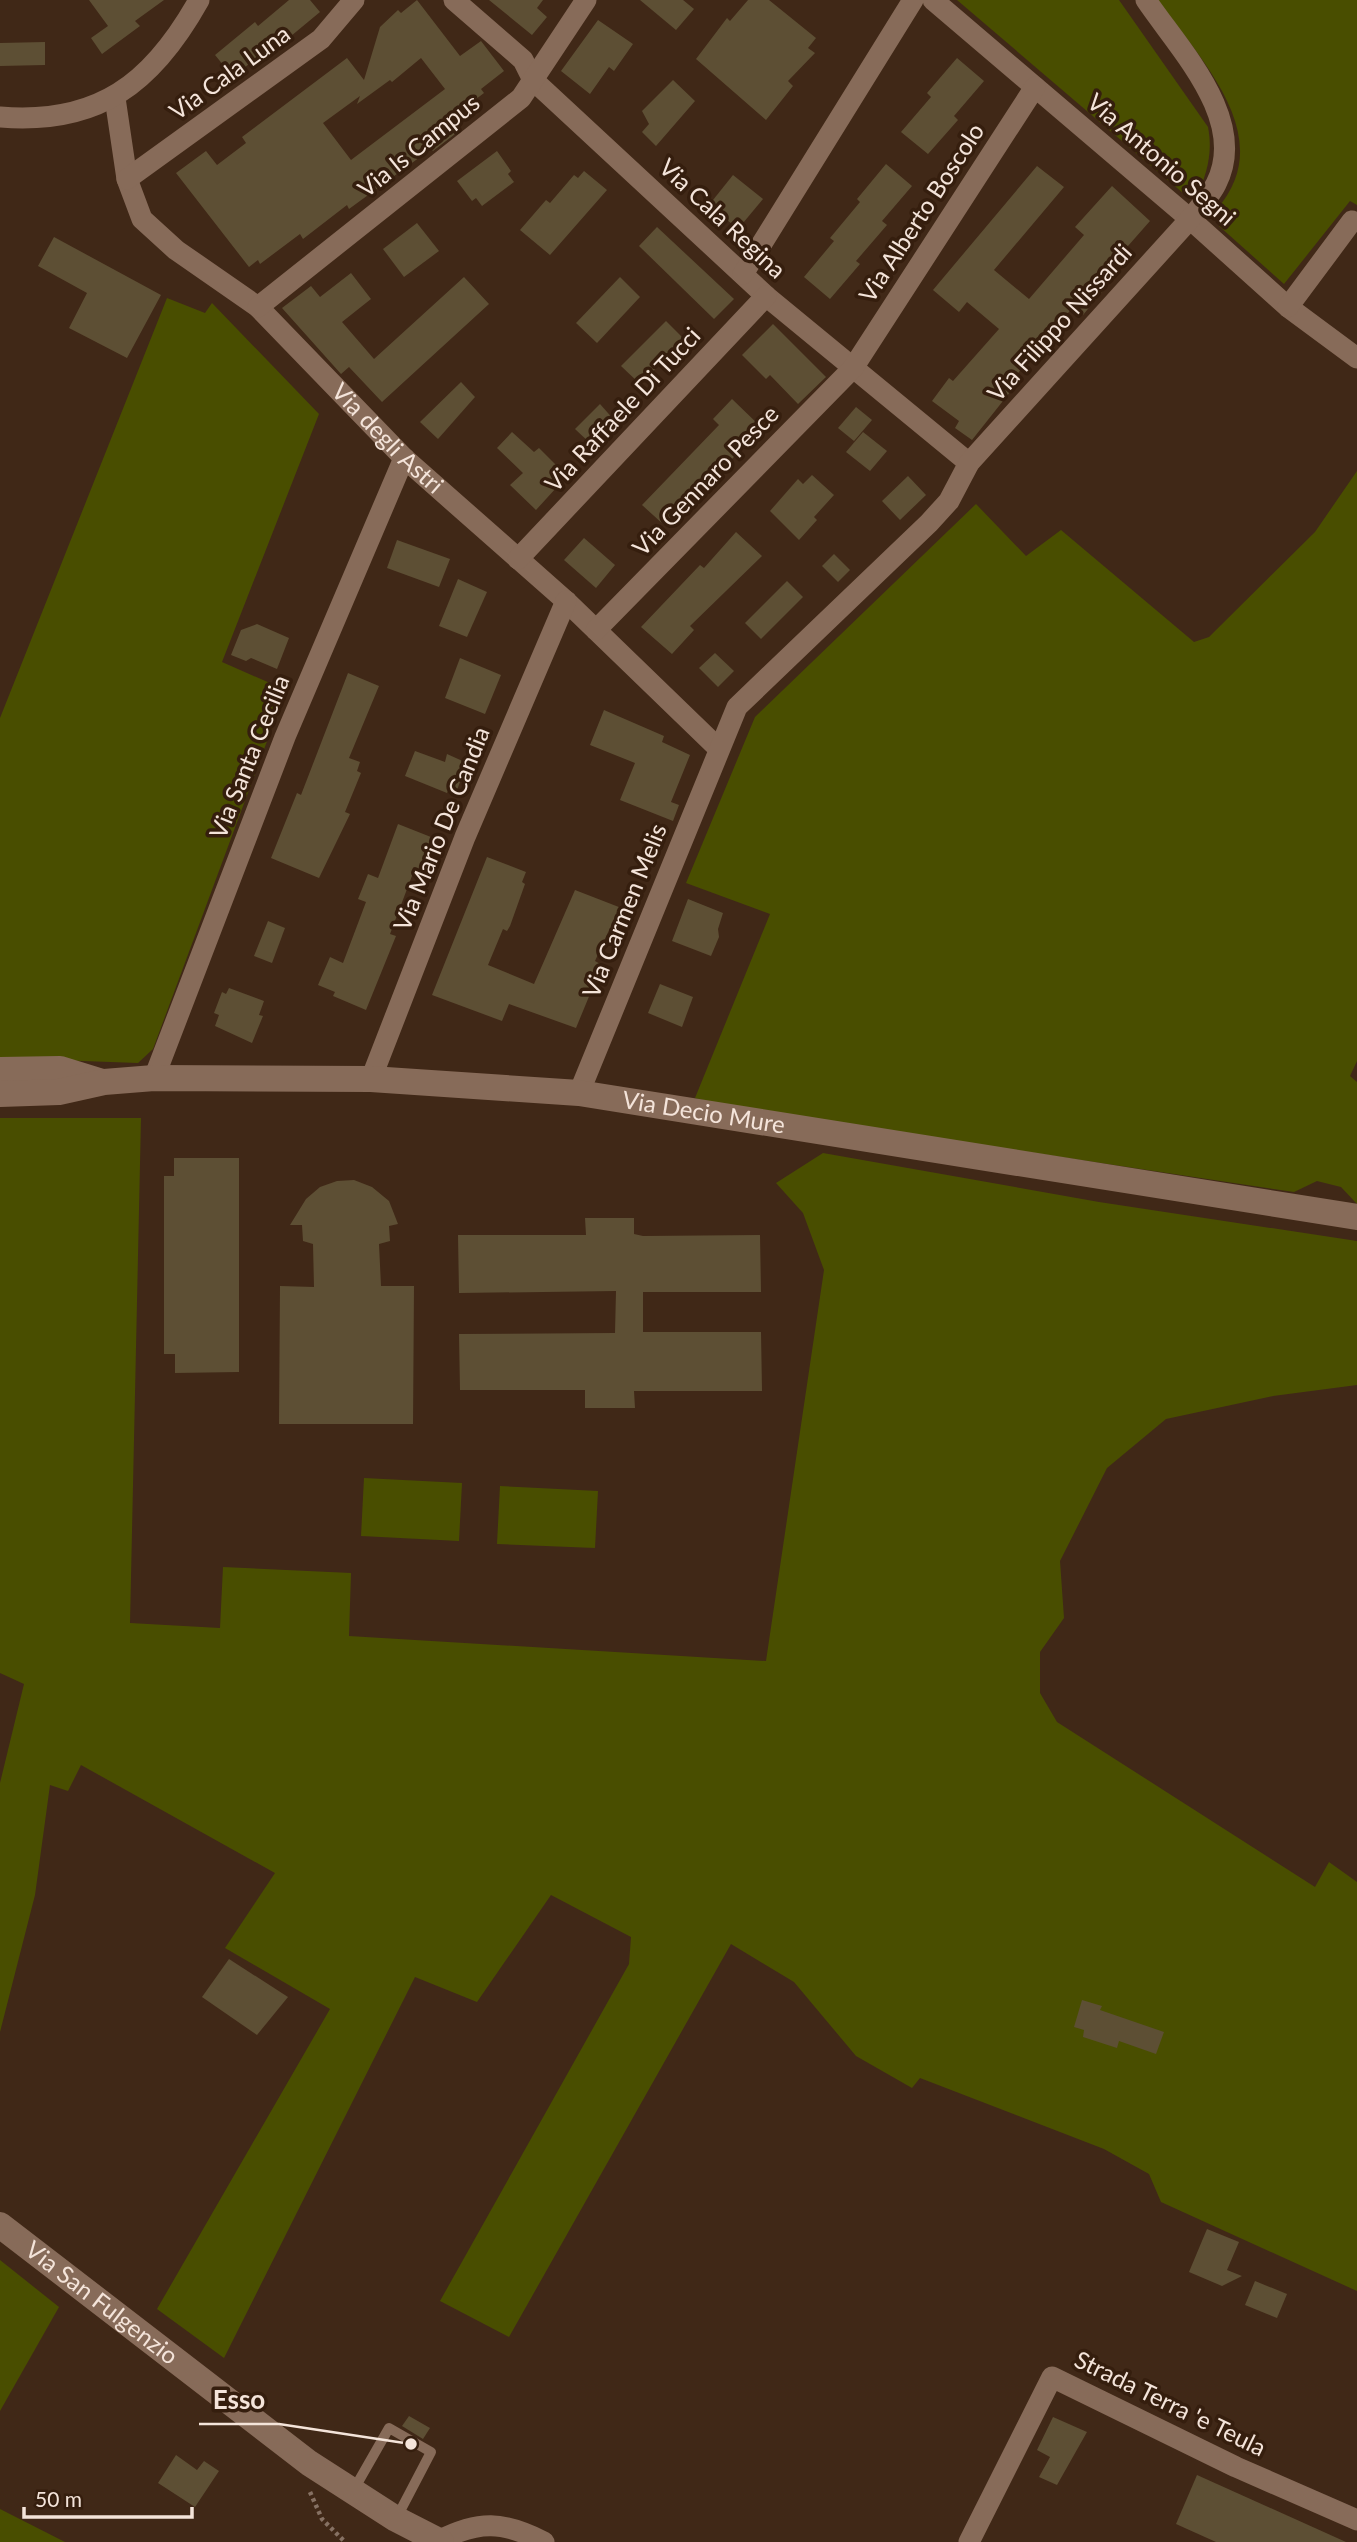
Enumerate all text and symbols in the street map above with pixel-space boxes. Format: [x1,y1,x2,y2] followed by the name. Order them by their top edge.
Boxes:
[163,18,295,125] street label: Via Cala Luna
[351,87,485,203] street label: Via Is Campus
[1082,87,1242,231] street label: Via Antonio Segni
[852,117,989,307] street label: Via Alberto Boscolo
[654,152,792,284] street label: Via Cala Regina
[981,237,1137,407] street label: Via Filippo Nissardi
[538,321,706,497] street label: Via Raffaele Di Tucci
[326,376,450,499] street label: Via degli Astri
[626,399,784,561] street label: Via Gennaro Pesce
[203,670,295,842] street label: Via Santa Cecilia
[386,722,495,935] street label: Via Mario De Candia
[575,819,672,1002] street label: Via Carmen Melis
[620,1084,787,1139] street label: Via Decio Mure
[20,2234,184,2370] street label: Via San Fulgenzio
[1070,2344,1271,2461] street label: Strada Terra 'e Teula
[199,2377,279,2424] callout: Esso
[213,2383,265,2415] text: Esso
[24,2476,192,2520] scale bar
[35,2486,82,2511] text: 50 m

